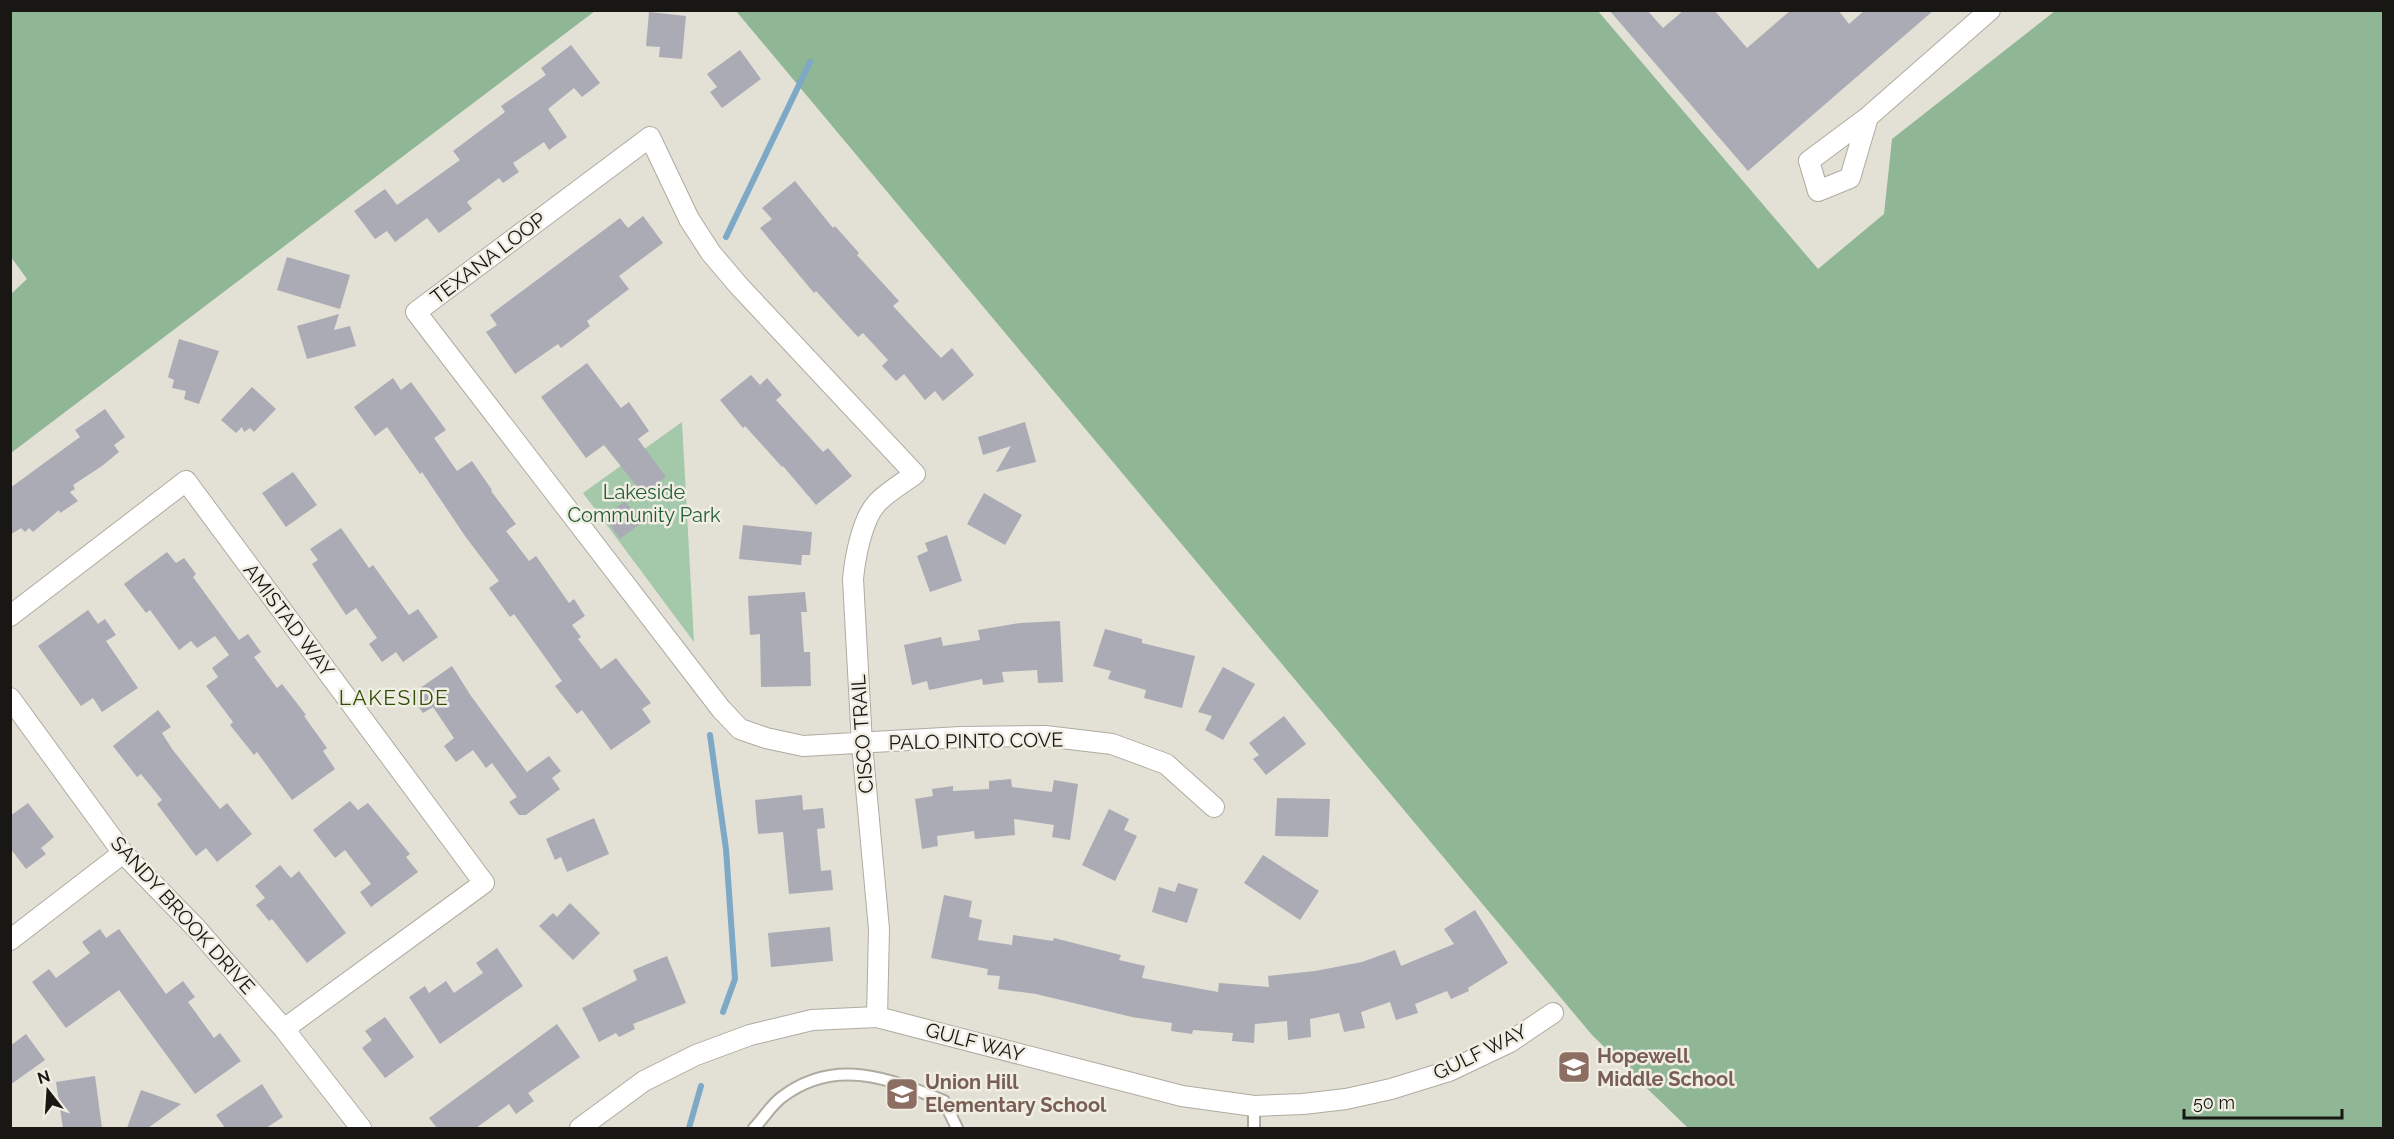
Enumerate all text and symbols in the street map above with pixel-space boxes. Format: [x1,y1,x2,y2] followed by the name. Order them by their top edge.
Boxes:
[426,207,550,309] street label: TEXANA LOOP
[567,480,721,527] park label: Lakeside Community Park
[239,559,339,681] street label: AMISTAD WAY
[846,673,878,794] street label: CISCO TRAIL
[339,685,449,710] district label: LAKESIDE
[888,727,1064,755] street label: PALO PINTO COVE
[106,831,260,999] street label: SANDY BROOK DRIVE
[923,1017,1027,1067] street label: GULF WAY
[1429,1019,1531,1085] street label: GULF WAY
[1597,1044,1735,1091] place label: Hopewell Middle School
[1556,1049,1592,1085] school or university icon: Hopewell Middle School
[18,1061,78,1121] north arrow
[35,1066,52,1088] text: N
[925,1070,1107,1117] place label: Union Hill Elementary School
[884,1076,920,1112] school or university icon: Union Hill Elementary School
[2184,1082,2342,1120] scale bar
[2193,1092,2235,1113] text: 50 m

